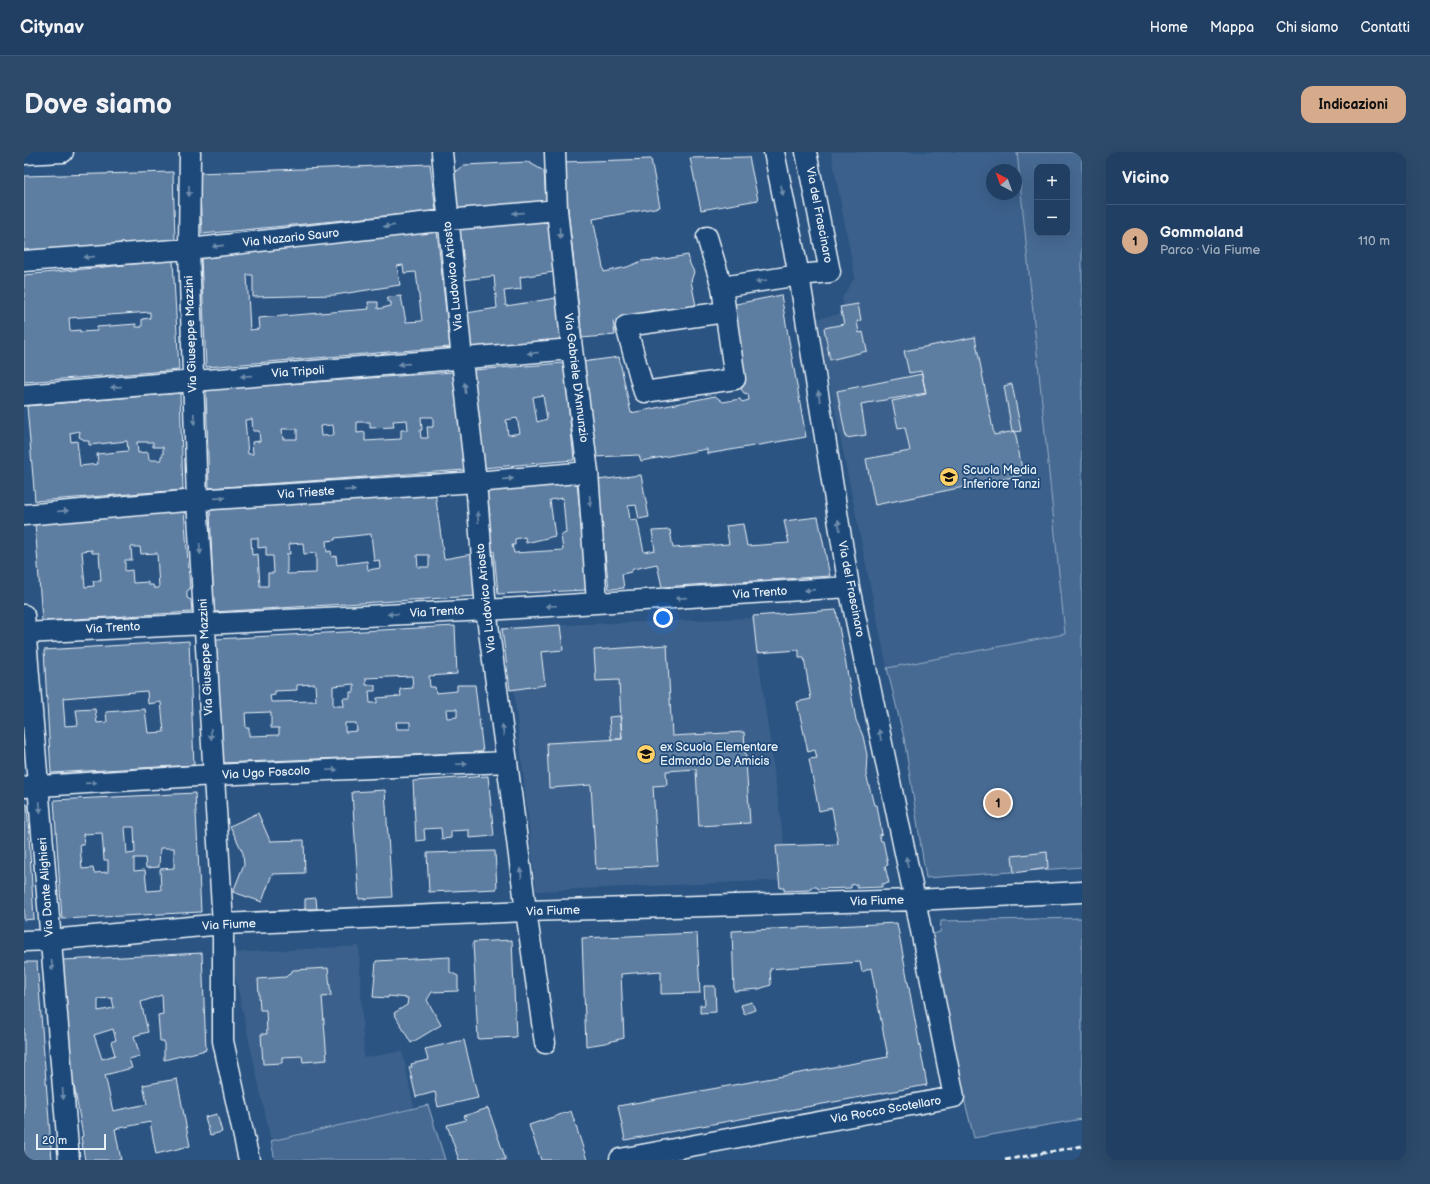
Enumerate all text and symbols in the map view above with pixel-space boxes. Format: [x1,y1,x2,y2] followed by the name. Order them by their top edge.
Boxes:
[20,16,84,39] text: Citynav
[1150,19,1188,36] text: Home
[1210,19,1254,36] text: Mappa
[1276,19,1339,36] text: Chi siamo
[1361,19,1410,36] text: Contatti
[1301,86,1406,123] button: Indicazioni
[24,88,172,121] text: Dove siamo
[986,164,1022,200] north arrow
[1034,164,1070,236] map controls
[1034,164,1070,200] button: +
[802,166,836,265] street label: Via del Frascinaro
[1122,168,1169,188] text: Vicino
[779,184,785,196] one-way arrow
[186,185,192,198] one-way arrow
[1034,200,1070,236] button: −
[512,210,524,217] one-way arrow
[440,220,466,331] street label: Via Ludovico Ariosto
[383,223,395,230] one-way arrow
[1160,223,1243,242] text: Gommoland
[242,225,340,251] street label: Via Nazario Sauro
[556,227,563,239] one-way arrow
[1132,233,1138,249] text: 1
[1358,233,1390,249] text: 110 m
[1160,242,1260,258] text: Parco · Via Fiume
[212,243,224,249] one-way arrow
[83,253,95,260] one-way arrow
[181,275,201,393] street label: Via Giuseppe Mazzini
[755,278,767,284] one-way arrow
[561,312,591,444] street label: Via Gabriele D'Annunzio
[527,350,539,356] one-way arrow
[397,360,410,367] one-way arrow
[271,363,325,381] street label: Via Tripoli
[240,372,252,379] one-way arrow
[462,382,468,394] one-way arrow
[110,383,122,390] one-way arrow
[816,390,822,402] one-way arrow
[191,413,197,426] one-way arrow
[963,463,1040,492] place label: Scuola Media Inferiore Tanzi
[938,466,960,488] school or university icon: Scuola Media Inferiore Tanzi
[502,476,514,483] one-way arrow
[277,484,335,502] street label: Via Trieste
[344,487,356,494] one-way arrow
[214,495,226,502] one-way arrow
[587,495,594,507] one-way arrow
[57,508,69,515] one-way arrow
[475,511,482,523] one-way arrow
[836,518,842,531] one-way arrow
[834,540,868,639] street label: Via del Frascinaro
[473,542,499,653] street label: Via Ludovico Ariosto
[196,543,203,555] one-way arrow
[732,584,788,602] street label: Via Trento
[804,586,816,593] one-way arrow
[674,595,687,601] one-way arrow
[195,598,217,716] street label: Via Giuseppe Mazzini
[409,603,465,621] street label: Via Trento
[544,603,557,609] one-way arrow
[653,608,673,628] your location
[387,611,399,618] one-way arrow
[85,619,141,637] street label: Via Trento
[500,724,506,736] one-way arrow
[208,728,214,741] one-way arrow
[877,728,883,741] one-way arrow
[660,740,778,769] place label: ex Scuola Elementare Edmondo De Amicis
[635,743,657,765] school or university icon: ex Scuola Elementare Edmondo De Amicis
[456,760,468,767] one-way arrow
[222,763,311,783] street label: Via Ugo Foscolo
[326,766,339,773] one-way arrow
[85,780,98,786] one-way arrow
[985,788,1011,818] pin: 1
[36,801,43,813] one-way arrow
[35,837,57,937] street label: Via Dante Alighieri
[904,856,910,868] one-way arrow
[518,867,524,879] one-way arrow
[850,893,904,909] street label: Via Fiume
[526,903,580,919] street label: Via Fiume
[202,916,256,934] street label: Via Fiume
[49,959,56,971] one-way arrow
[60,1088,66,1100] one-way arrow
[830,1093,943,1127] street label: Via Rocco Scotellaro
[36,1132,106,1151] scale bar
[42,1134,67,1147] text: 20 m

